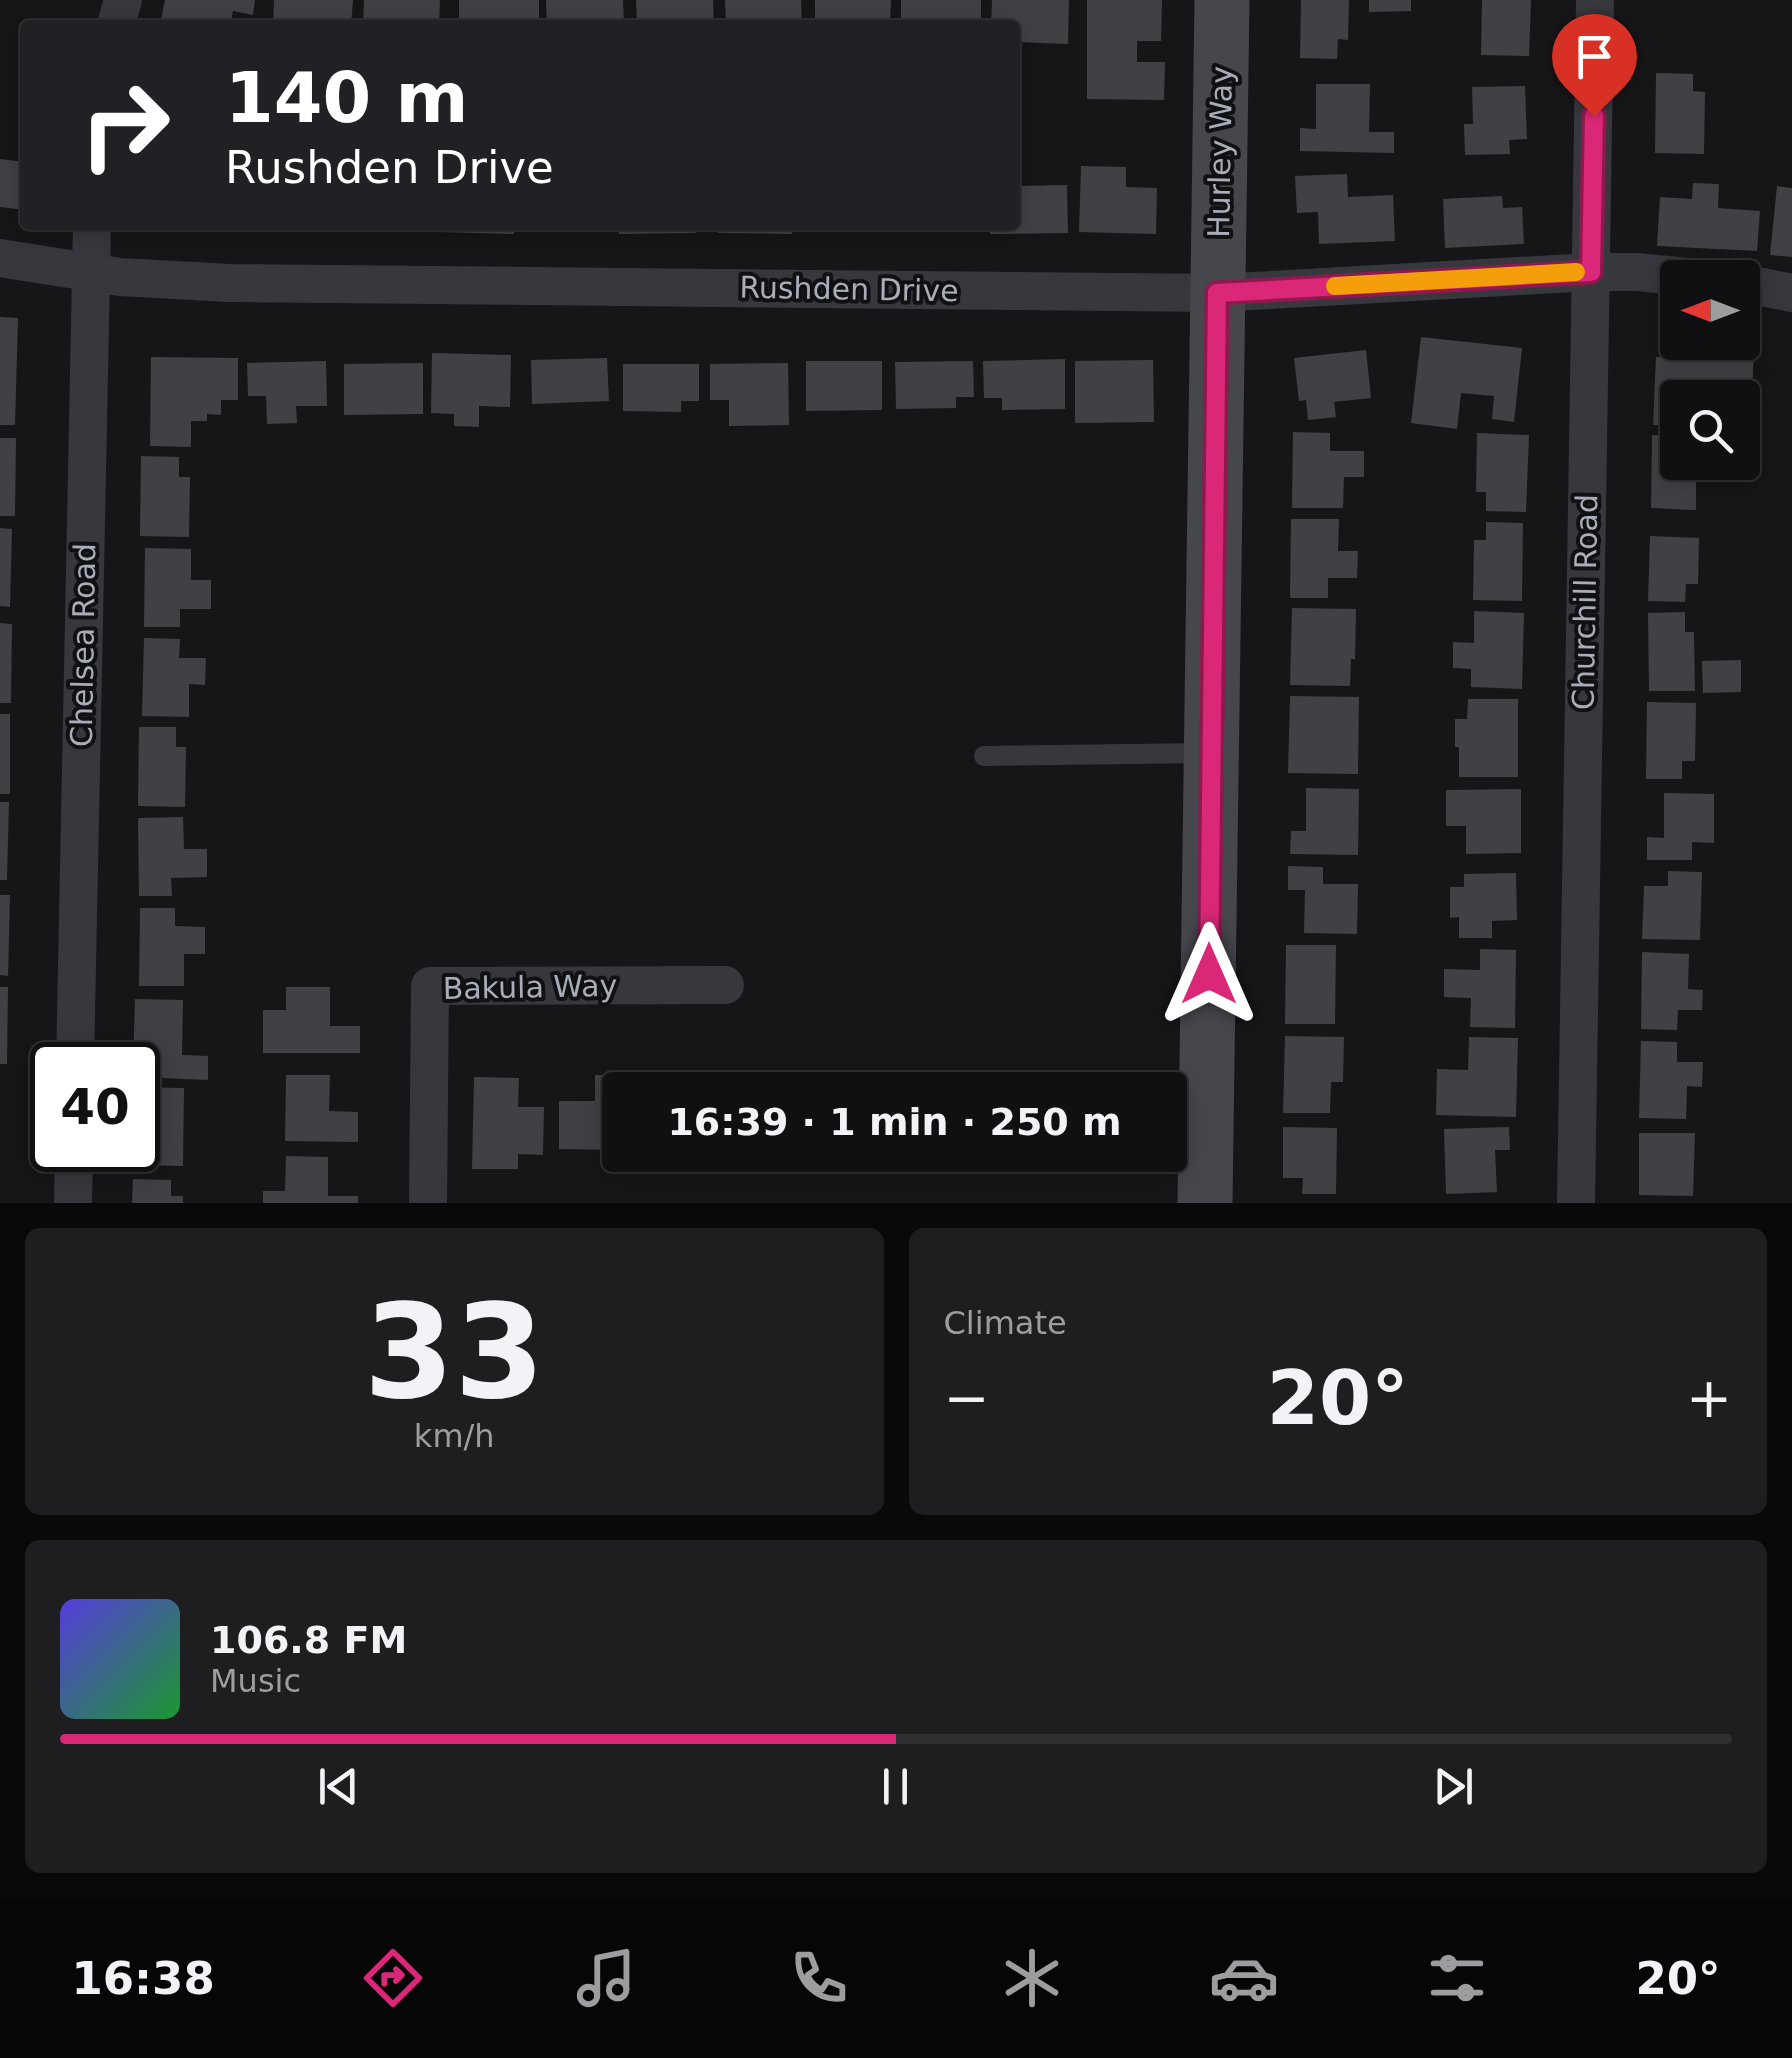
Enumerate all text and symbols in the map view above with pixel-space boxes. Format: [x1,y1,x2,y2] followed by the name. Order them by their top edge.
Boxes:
[1552,14,1637,117] pin
[1567,29,1622,84] icon: arrive
[225,57,468,139] text: 140 m
[60,60,190,190] icon: right
[1201,66,1239,238] street label: Hurley Way
[225,141,554,194] text: Rushden Drive
[1660,260,1760,360] north arrow
[1660,260,1760,480] map controls
[739,270,959,308] street label: Rushden Drive
[1660,380,1760,480] button: search
[1566,494,1604,710] street label: Churchill Road
[64,543,102,747] street label: Chelsea Road
[1157,922,1261,1026] position arrow
[442,968,618,1006] street label: Bakula Way
[30,1042,160,1172] speed limit sign: 40
[667,1100,1122,1144] text: 16:39 · 1 min · 250 m
[364,1276,545,1428] text: 33
[944,1304,1067,1342] text: Climate
[1267,1354,1409,1442] text: 20°
[944,1366,990,1430] text: −
[1686,1366,1732,1430] text: +
[414,1417,495,1455] text: km/h
[210,1618,407,1662] text: 106.8 FM
[210,1662,301,1700] text: Music
[311,1759,366,1814] icon: previous
[868,1759,923,1814] icon: pause
[1426,1759,1481,1814] icon: next
[358,1943,428,2013] icon: directions
[571,1943,641,2013] icon: music
[784,1943,854,2013] icon: phone
[997,1943,1067,2013] icon: climate
[1209,1943,1279,2013] icon: car
[1422,1943,1492,2013] icon: filters
[71,1952,215,2005] text: 16:38
[1635,1952,1721,2005] text: 20°

